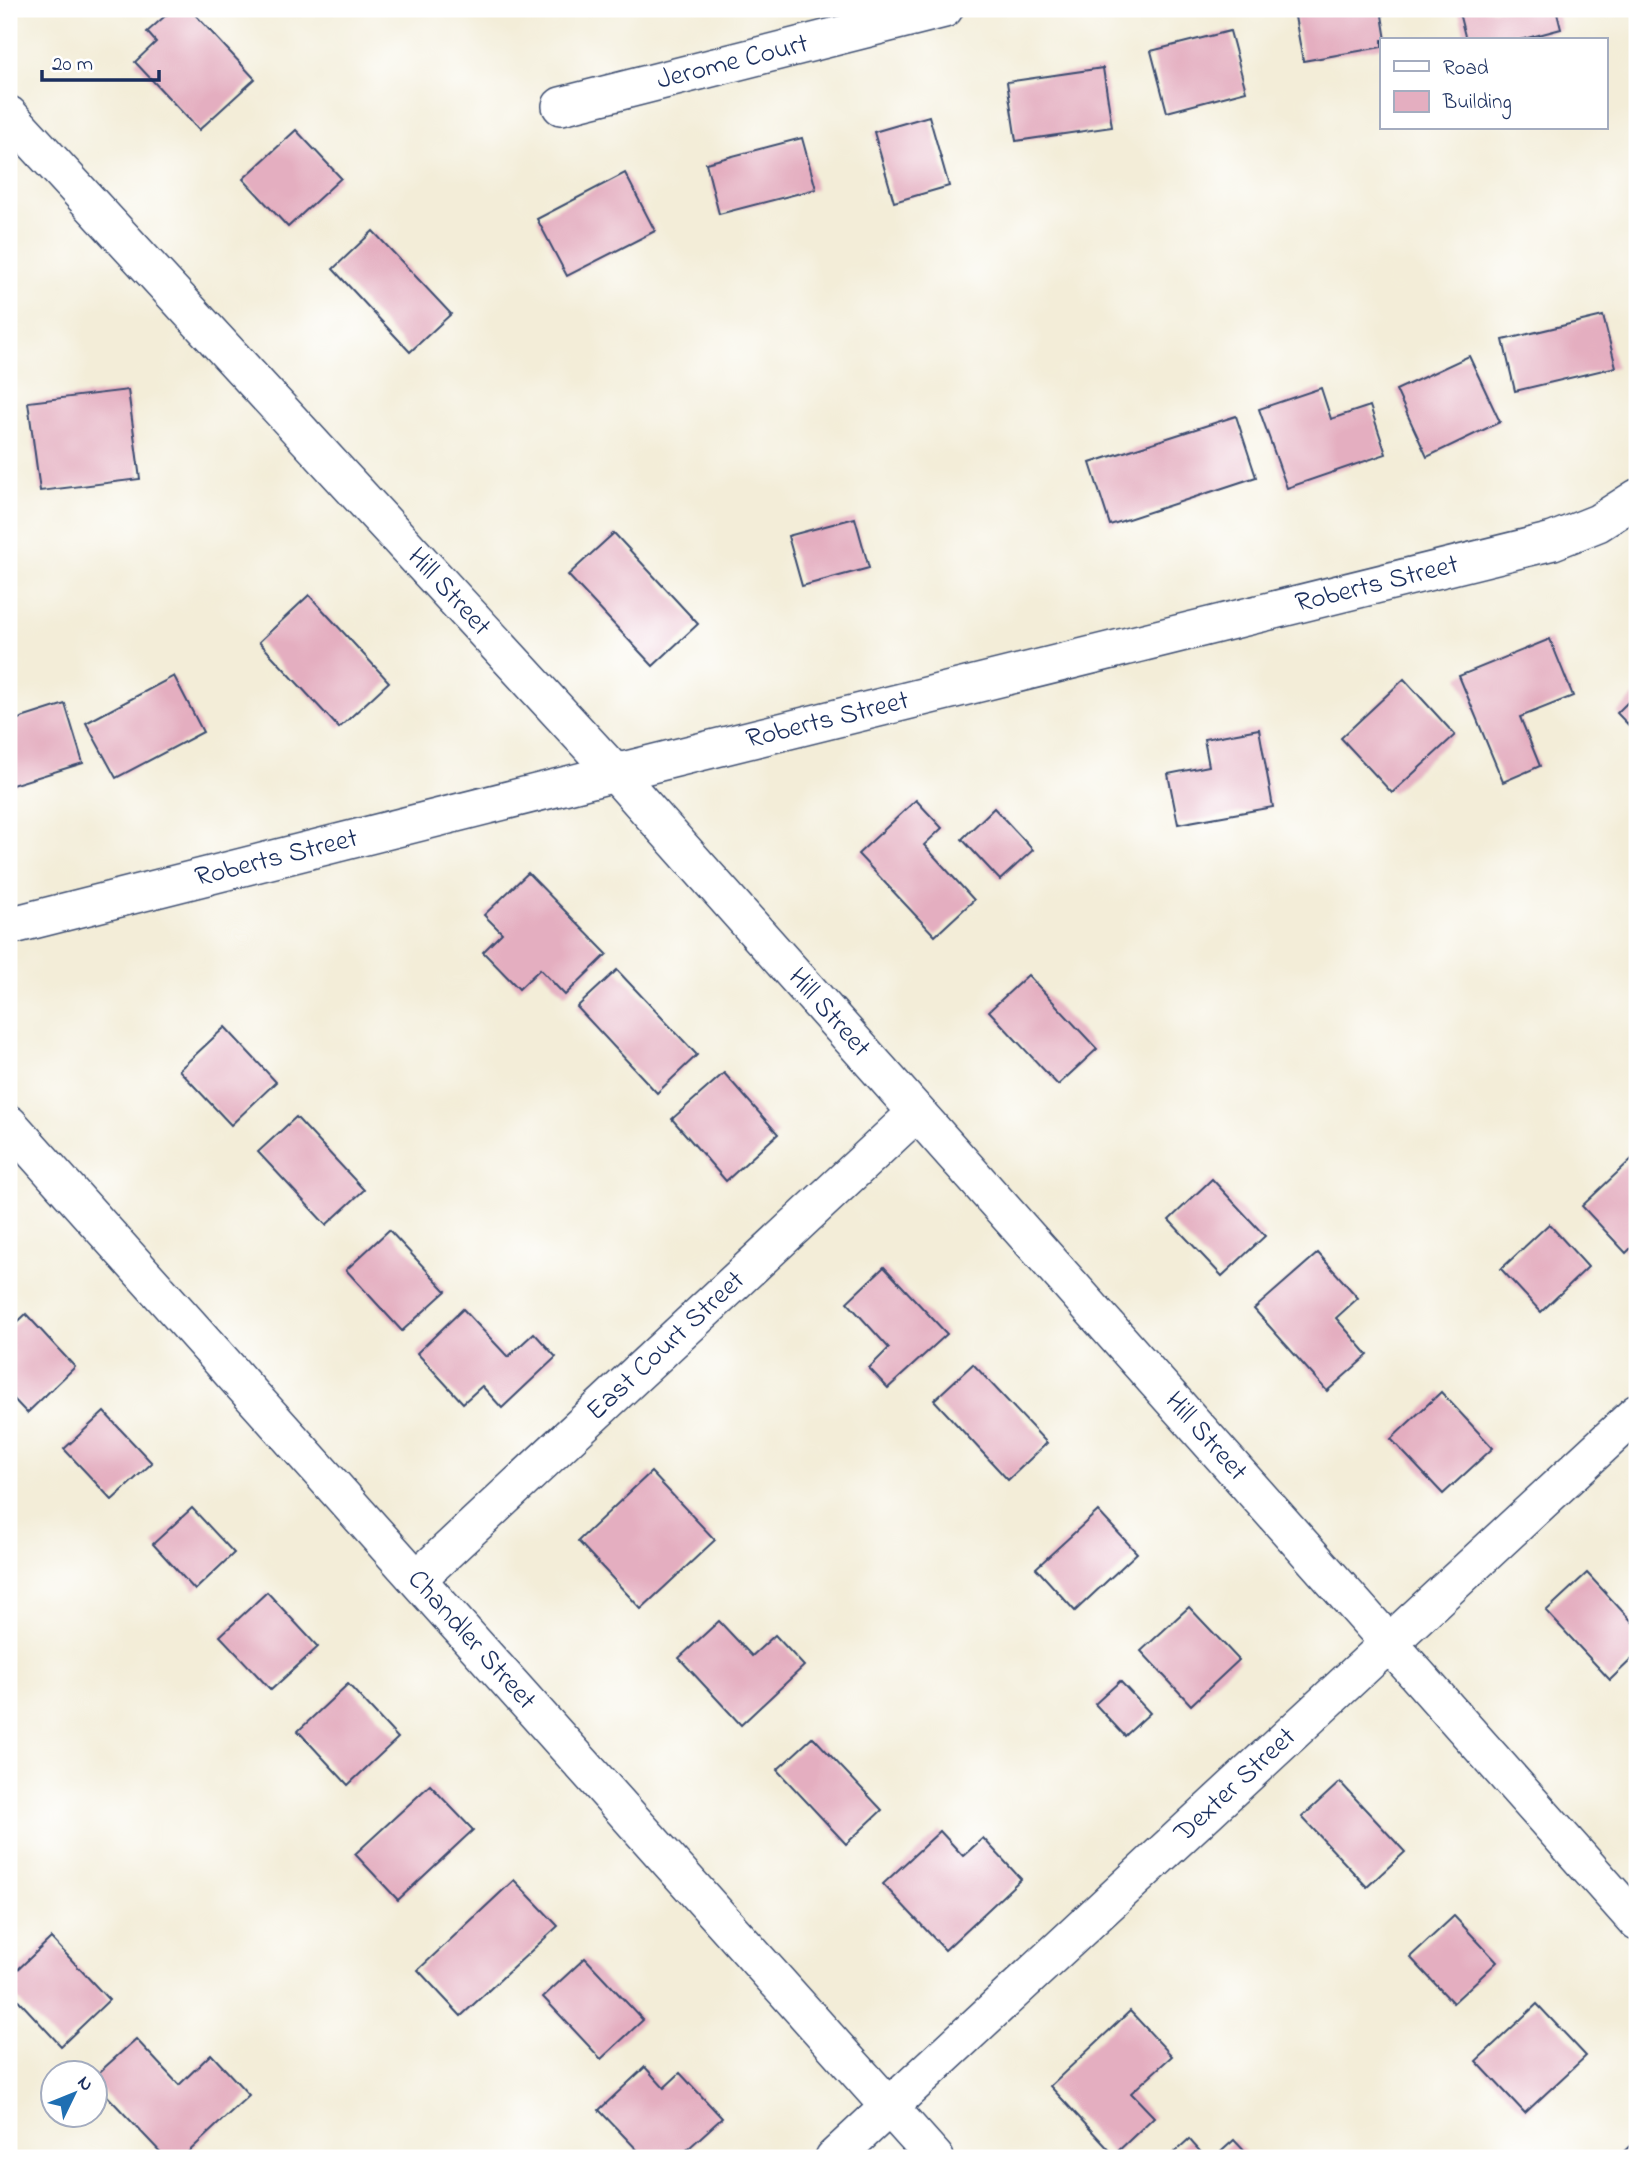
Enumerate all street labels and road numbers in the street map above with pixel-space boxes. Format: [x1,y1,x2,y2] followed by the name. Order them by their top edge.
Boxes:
[653,24,813,101] street label: Jerome Court
[397,539,500,646] street label: Hill Street
[1291,545,1463,624] street label: Roberts Street
[742,681,913,760] street label: Roberts Street
[191,818,362,899] street label: Roberts Street
[777,959,880,1067] street label: Hill Street
[578,1262,755,1431] street label: East Court Street
[1154,1383,1257,1491] street label: Hill Street
[397,1561,546,1720] street label: Chandler Street
[1165,1718,1306,1853] street label: Dexter Street

